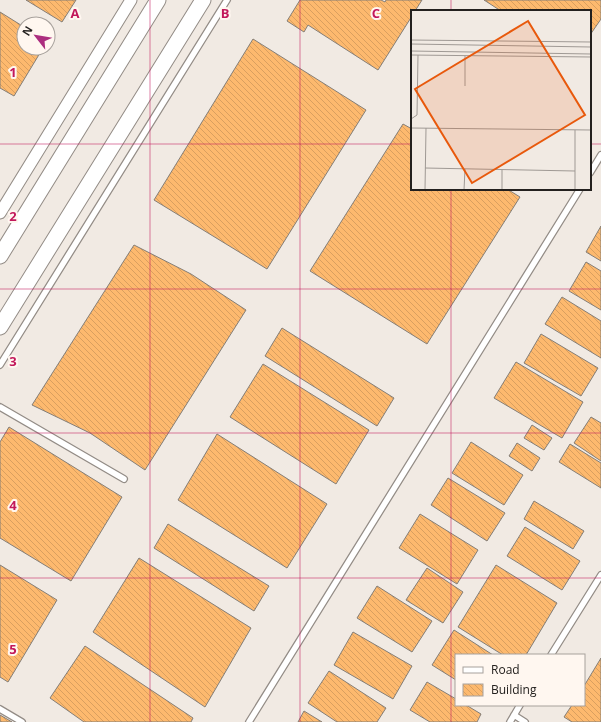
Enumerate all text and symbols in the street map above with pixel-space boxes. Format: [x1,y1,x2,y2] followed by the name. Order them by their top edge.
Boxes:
[71,4,80,22] text: A
[221,4,230,22] text: B
[372,4,380,22] text: C
[411,10,591,190] inset map
[16,16,56,56] north arrow
[18,23,36,38] text: N
[9,63,17,81] text: 1
[9,207,17,225] text: 2
[9,352,17,370] text: 3
[9,496,17,514] text: 4
[9,640,17,658] text: 5
[455,654,585,706] legend
[491,661,520,678] text: Road
[491,681,537,698] text: Building

